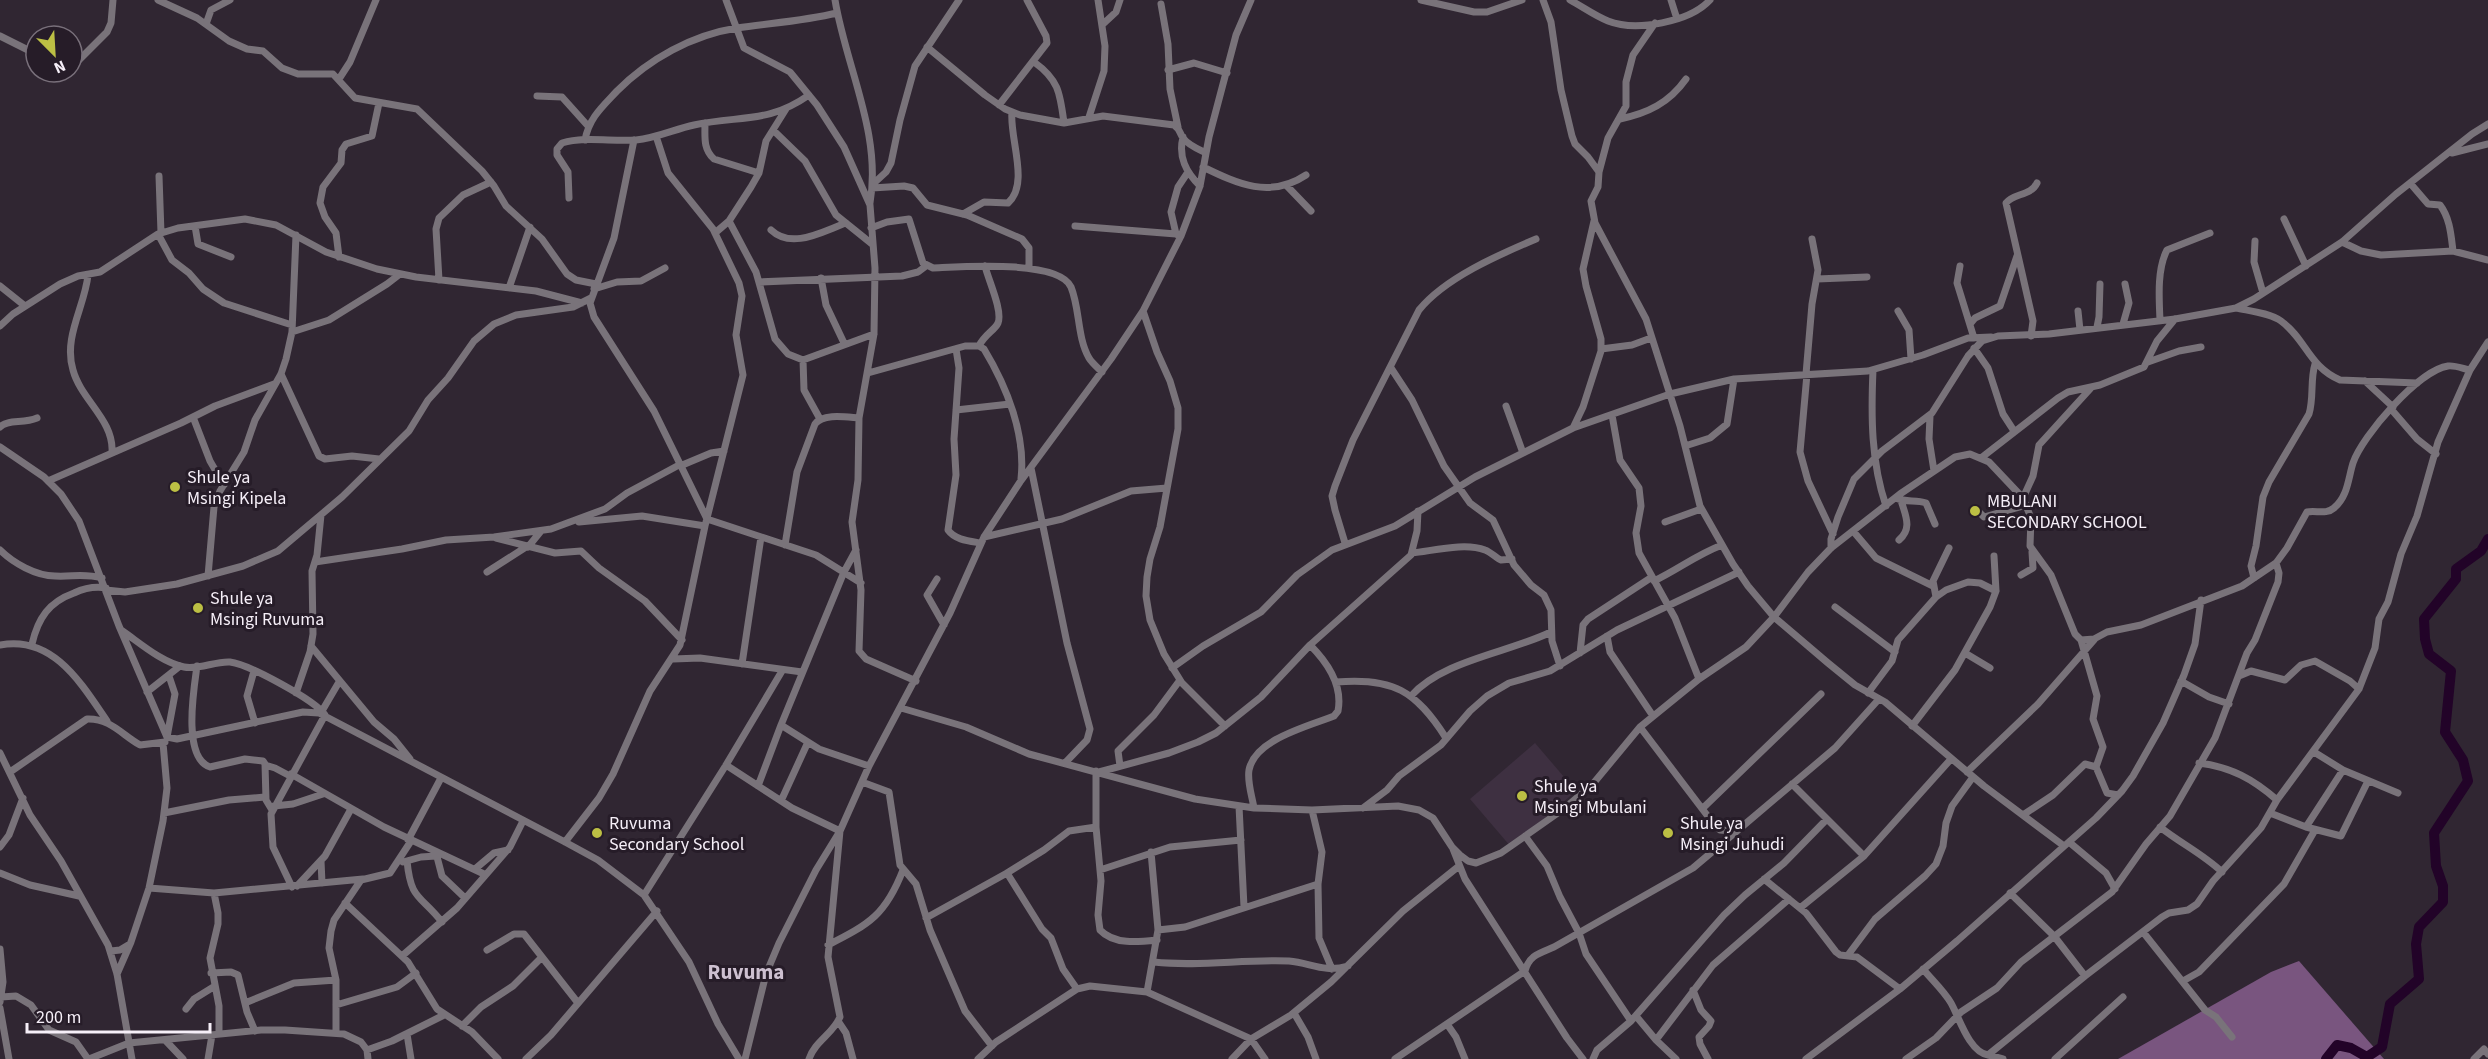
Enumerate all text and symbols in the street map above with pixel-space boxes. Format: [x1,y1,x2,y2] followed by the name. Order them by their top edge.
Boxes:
[24,24,84,84] north arrow
[50,55,69,79] text: N
[187,465,286,511] place label: Shule ya Msingi Kipela
[168,480,182,494] marker: Shule ya Msingi Kipela
[1987,489,2147,535] place label: MBULANI SECONDARY SCHOOL
[1968,504,1982,518] marker: MBULANI SECONDARY SCHOOL
[210,586,324,632] place label: Shule ya Msingi Ruvuma
[191,601,205,615] marker: Shule ya Msingi Ruvuma
[1534,774,1647,820] place label: Shule ya Msingi Mbulani
[1515,789,1529,803] marker: Shule ya Msingi Mbulani
[609,811,744,857] place label: Ruvuma Secondary School
[1680,811,1784,857] place label: Shule ya Msingi Juhudi
[590,826,604,840] marker: Ruvuma Secondary School
[1661,826,1675,840] marker: Shule ya Msingi Juhudi
[708,957,784,987] district label: Ruvuma
[27,996,210,1034] scale bar
[36,1005,81,1030] text: 200 m

